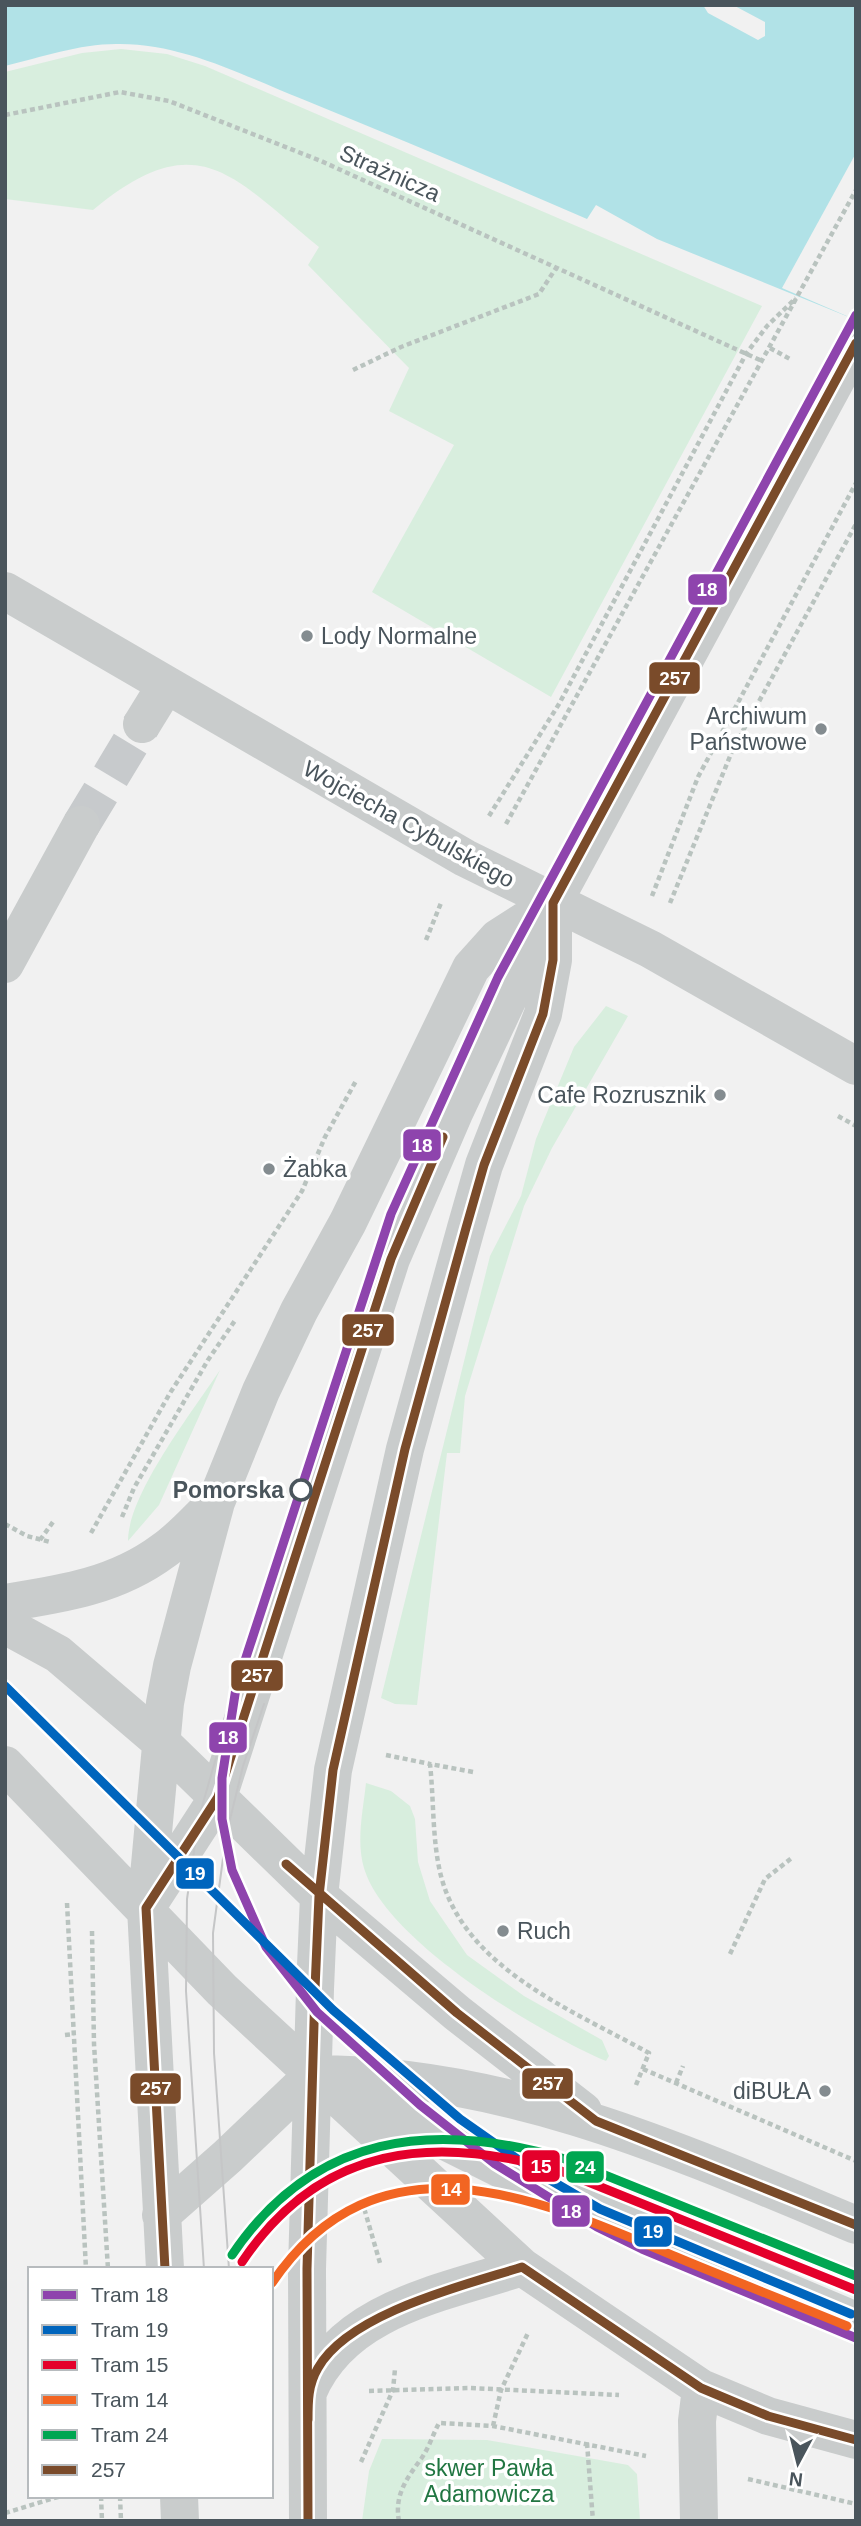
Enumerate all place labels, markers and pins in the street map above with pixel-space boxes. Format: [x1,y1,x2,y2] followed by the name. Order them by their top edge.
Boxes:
[321,623,477,649] place label: Lody Normalne
[299,628,315,644] marker: Lody Normalne
[689,703,807,755] place label: Archiwum Państwowe
[813,721,829,737] marker: Archiwum Państwowe
[537,1082,706,1108] place label: Cafe Rozrusznik
[712,1087,728,1103] marker: Cafe Rozrusznik
[283,1156,347,1182] place label: Żabka
[261,1161,277,1177] marker: Żabka
[173,1477,284,1503] place label: Pomorska
[290,1479,312,1501] marker: Pomorska
[517,1918,571,1944] place label: Ruch
[495,1923,511,1939] marker: Ruch
[733,2078,812,2104] place label: diBUŁA
[817,2083,833,2099] marker: diBUŁA

